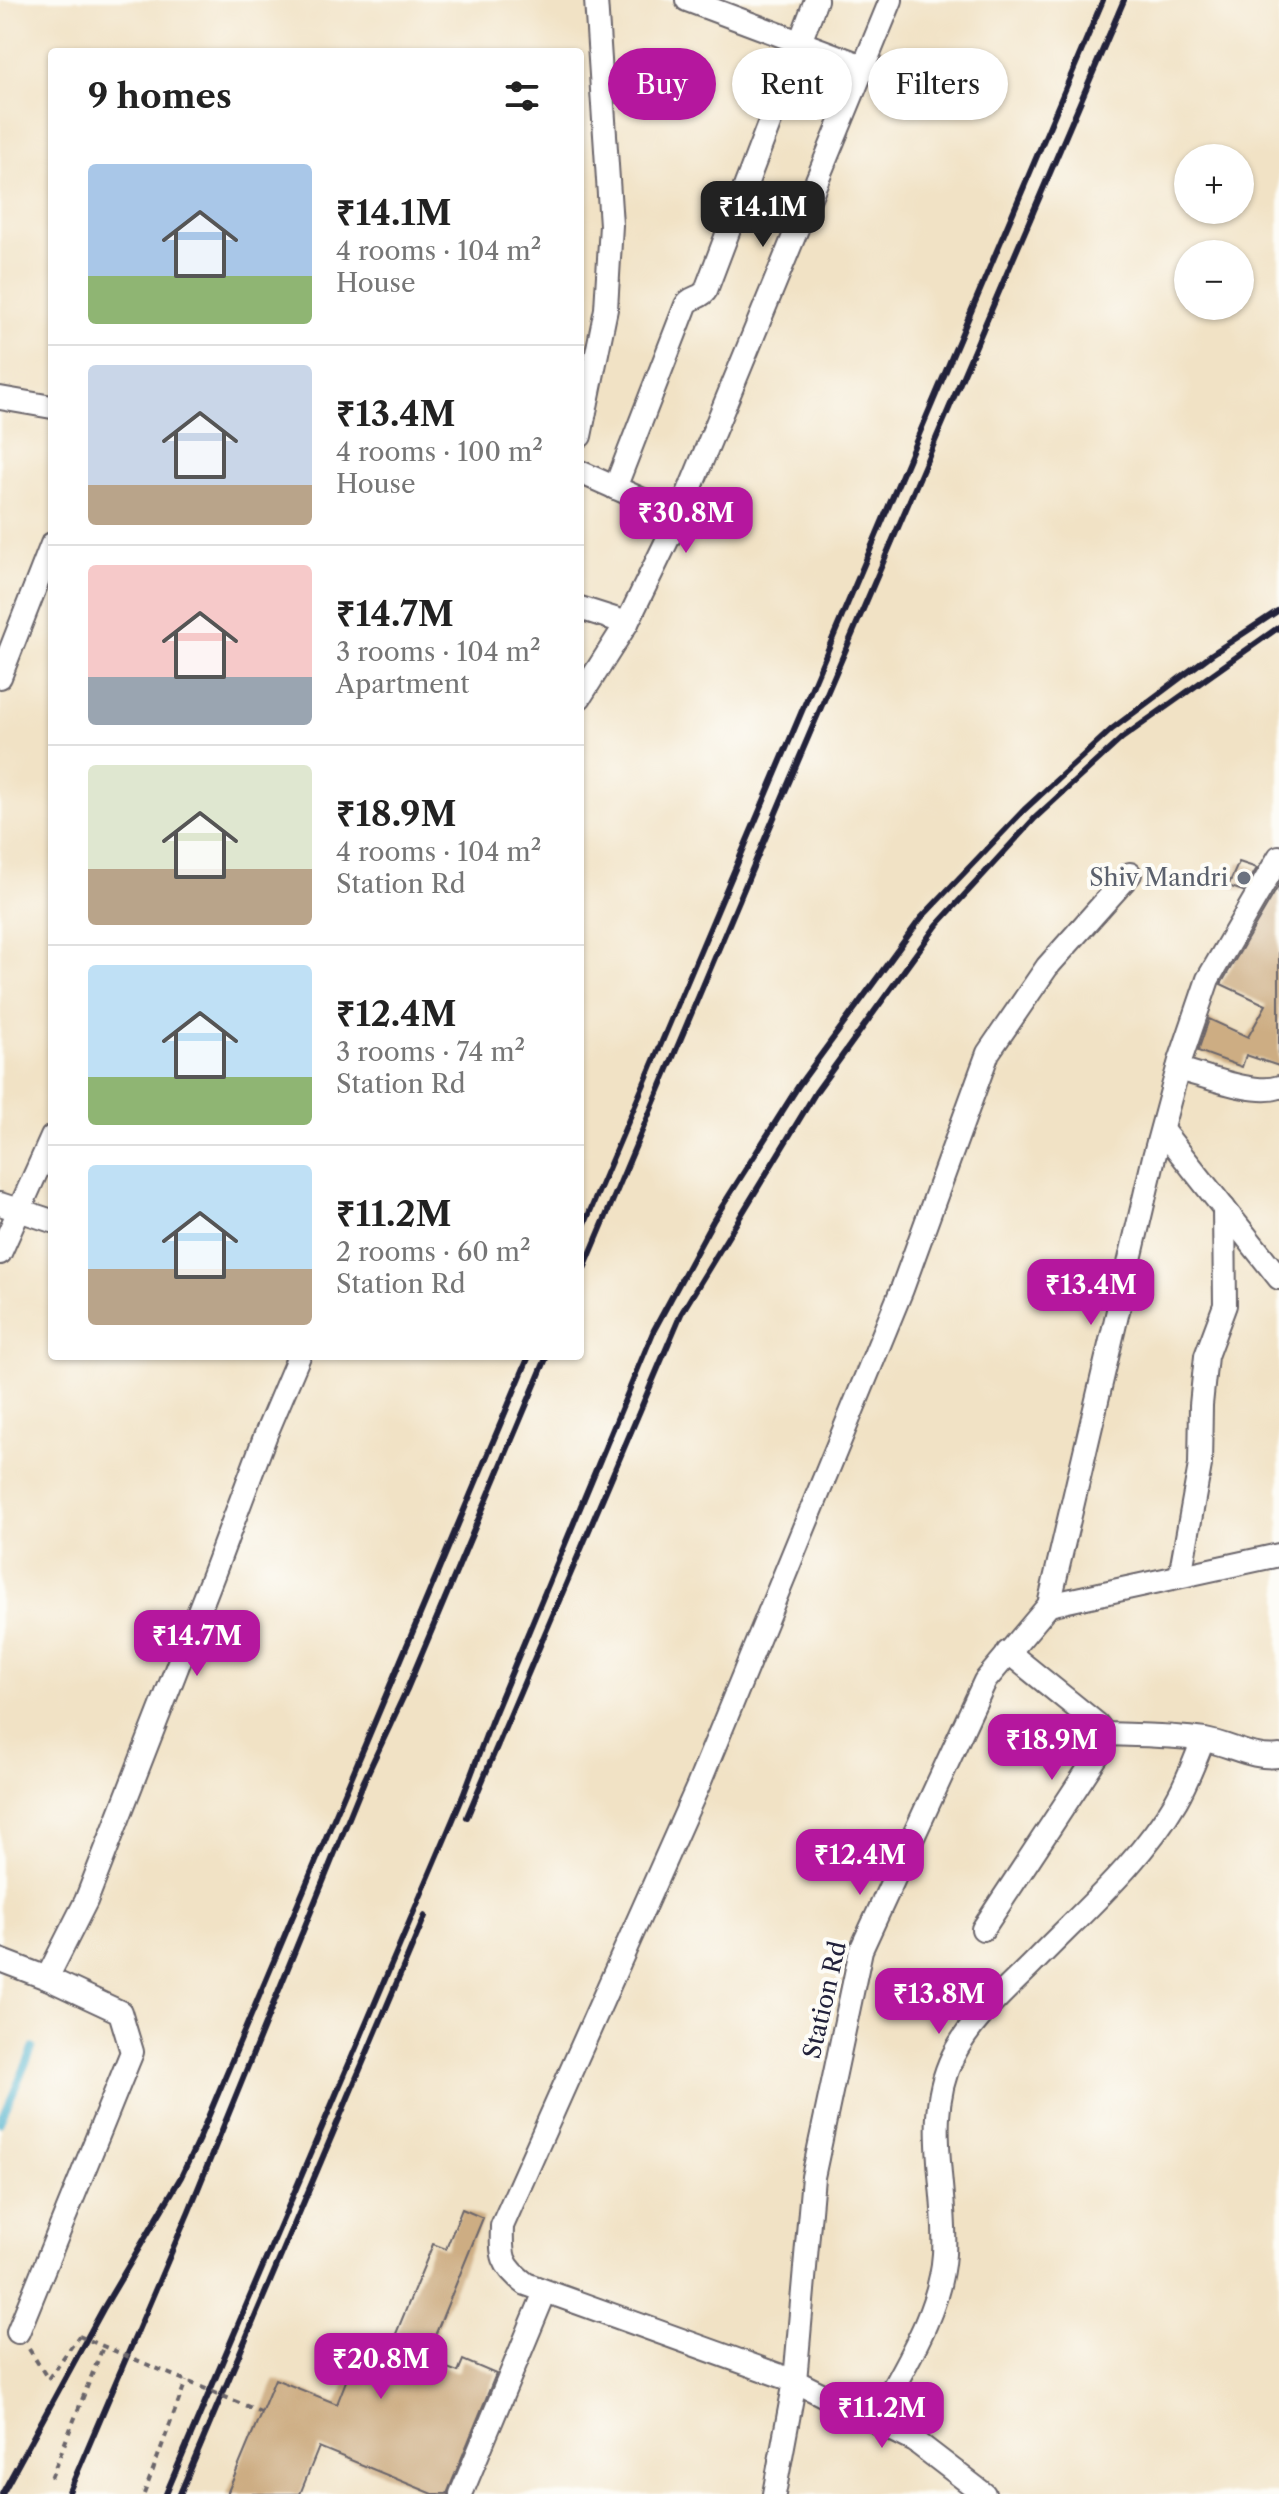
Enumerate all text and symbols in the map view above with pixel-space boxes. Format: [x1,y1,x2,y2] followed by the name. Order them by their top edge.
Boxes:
[608,48,716,120] chip: Buy
[732,48,852,120] chip: Rent
[868,48,1008,120] chip: Filters
[500,74,544,118] icon: filters
[88,75,232,117] text: 9 homes
[1174,144,1254,320] map controls
[1174,144,1254,224] button: +
[698,181,828,249] pin: ₹14.1M
[719,191,807,223] text: ₹14.1M
[336,192,452,234] text: ₹14.1M
[152,196,248,292] icon: home
[336,235,541,267] text: 4 rooms · 104 m²
[1174,240,1254,320] button: −
[336,267,416,299] text: House
[336,393,456,435] text: ₹13.4M
[152,397,248,493] icon: home
[336,436,543,468] text: 4 rooms · 100 m²
[336,468,416,500] text: House
[621,487,751,555] pin: ₹30.8M
[638,497,734,529] text: ₹30.8M
[336,593,454,635] text: ₹14.7M
[152,597,248,693] icon: home
[336,636,541,668] text: 3 rooms · 104 m²
[336,668,469,700] text: Apartment
[336,793,457,835] text: ₹18.9M
[152,797,248,893] icon: home
[336,836,541,868] text: 4 rooms · 104 m²
[1089,863,1228,892] place label: Shiv Mandri
[336,868,466,900] text: Station Rd
[1235,869,1253,887] marker: Shiv Mandri
[336,993,456,1035] text: ₹12.4M
[152,997,248,1093] icon: home
[336,1036,525,1068] text: 3 rooms · 74 m²
[336,1068,466,1100] text: Station Rd
[336,1193,452,1235] text: ₹11.2M
[152,1197,248,1293] icon: home
[336,1236,531,1268] text: 2 rooms · 60 m²
[1026,1259,1156,1327] pin: ₹13.4M
[336,1268,466,1300] text: Station Rd
[1045,1269,1137,1301] text: ₹13.4M
[132,1610,262,1678] pin: ₹14.7M
[152,1620,242,1652] text: ₹14.7M
[987,1714,1117,1782] pin: ₹18.9M
[1006,1724,1098,1756] text: ₹18.9M
[795,1829,925,1897] pin: ₹12.4M
[814,1839,906,1871] text: ₹12.4M
[797,1938,852,2061] street label: Station Rd
[874,1968,1004,2036] pin: ₹13.8M
[893,1978,985,2010] text: ₹13.8M
[316,2333,446,2401] pin: ₹20.8M
[332,2343,430,2375] text: ₹20.8M
[817,2382,947,2450] pin: ₹11.2M
[838,2392,926,2424] text: ₹11.2M

